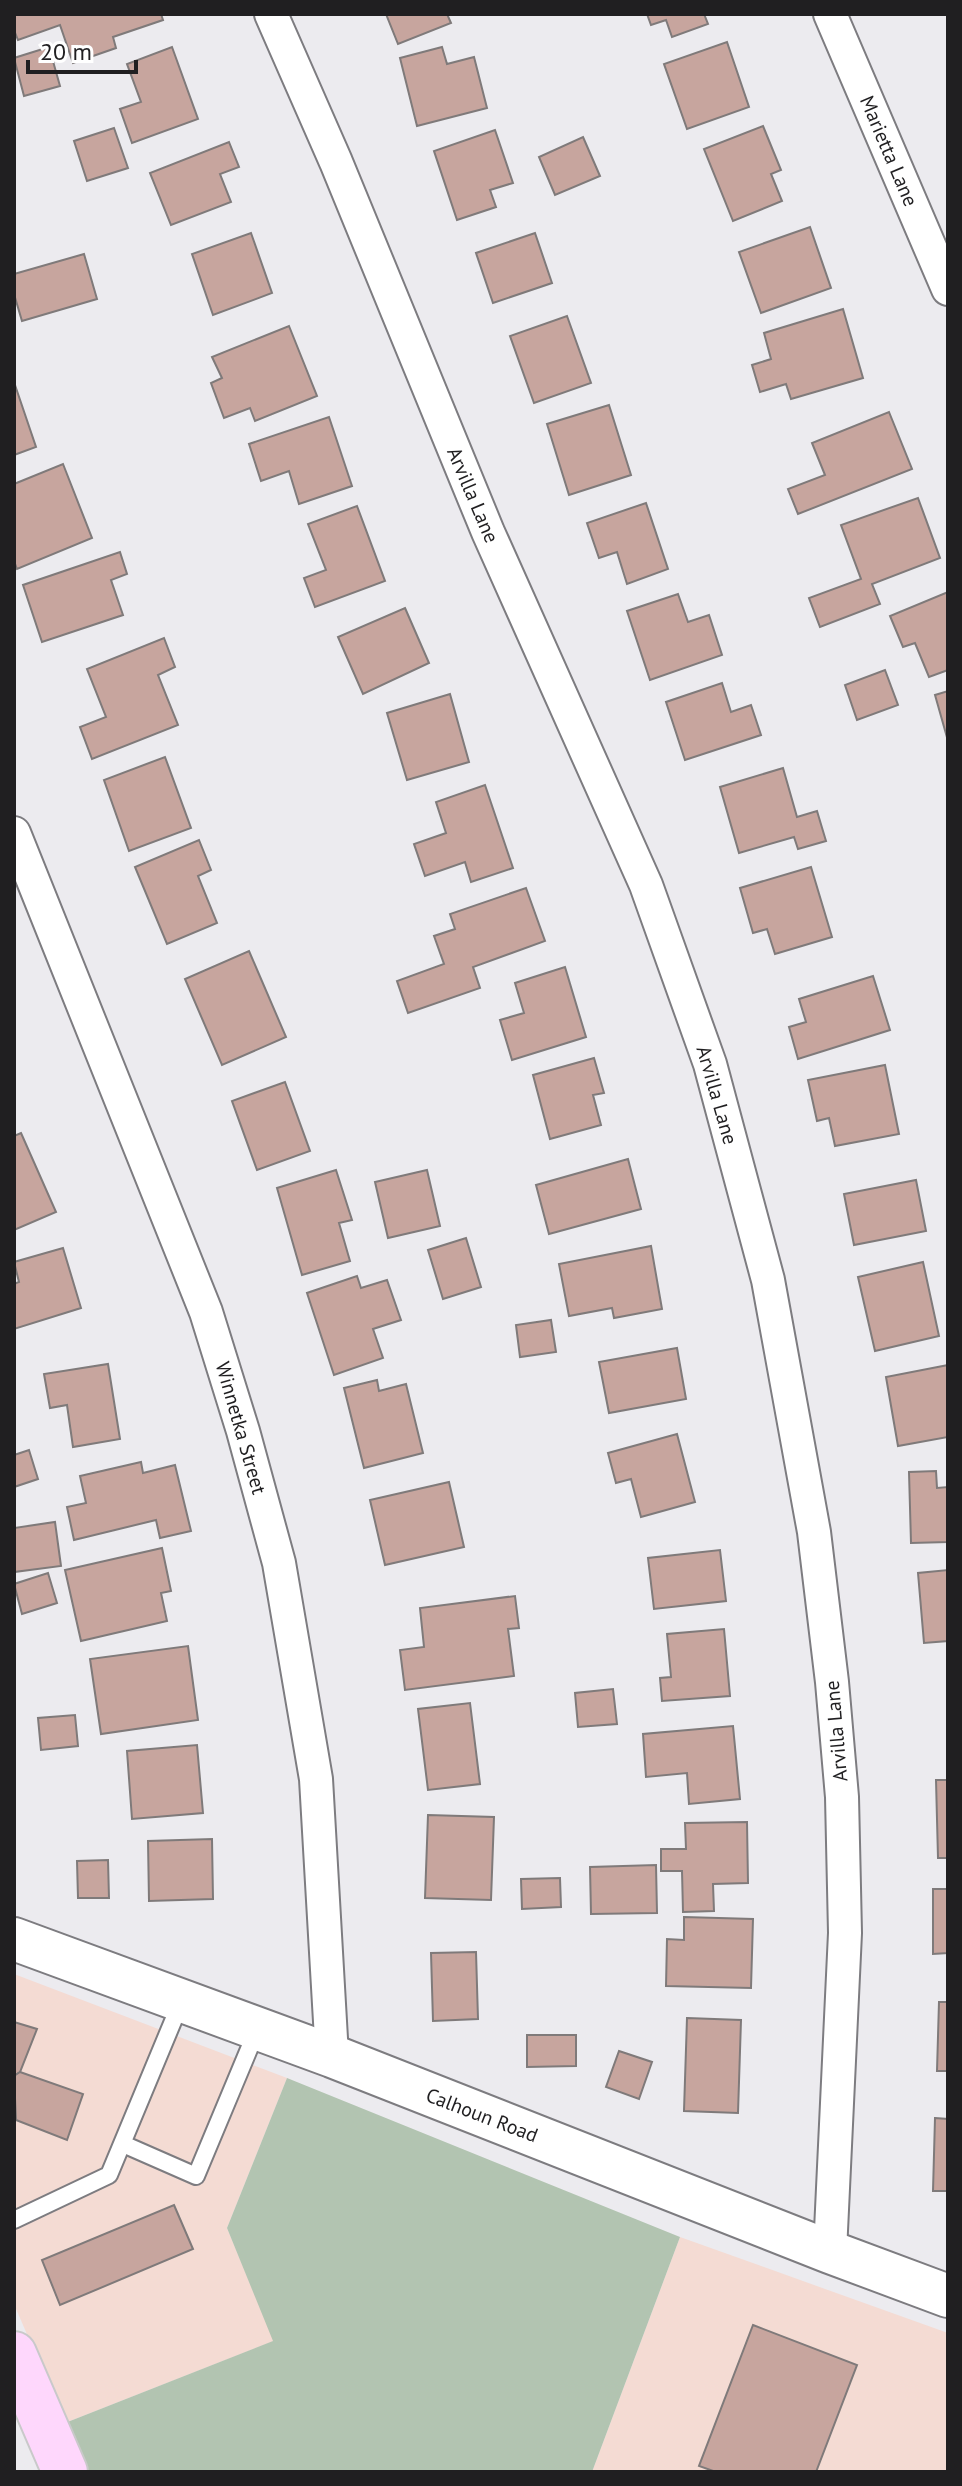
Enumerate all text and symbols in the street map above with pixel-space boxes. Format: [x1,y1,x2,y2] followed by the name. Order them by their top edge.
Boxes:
[28,24,136,74] scale bar
[40,36,92,67] text: 20 m
[854,92,924,210] street label: Marietta Lane
[441,443,505,547] street label: Arvilla Lane
[691,1043,743,1147] street label: Arvilla Lane
[210,1359,272,1497] street label: Winnetka Street
[819,1679,853,1783] street label: Arvilla Lane
[422,2082,542,2148] street label: Calhoun Road

